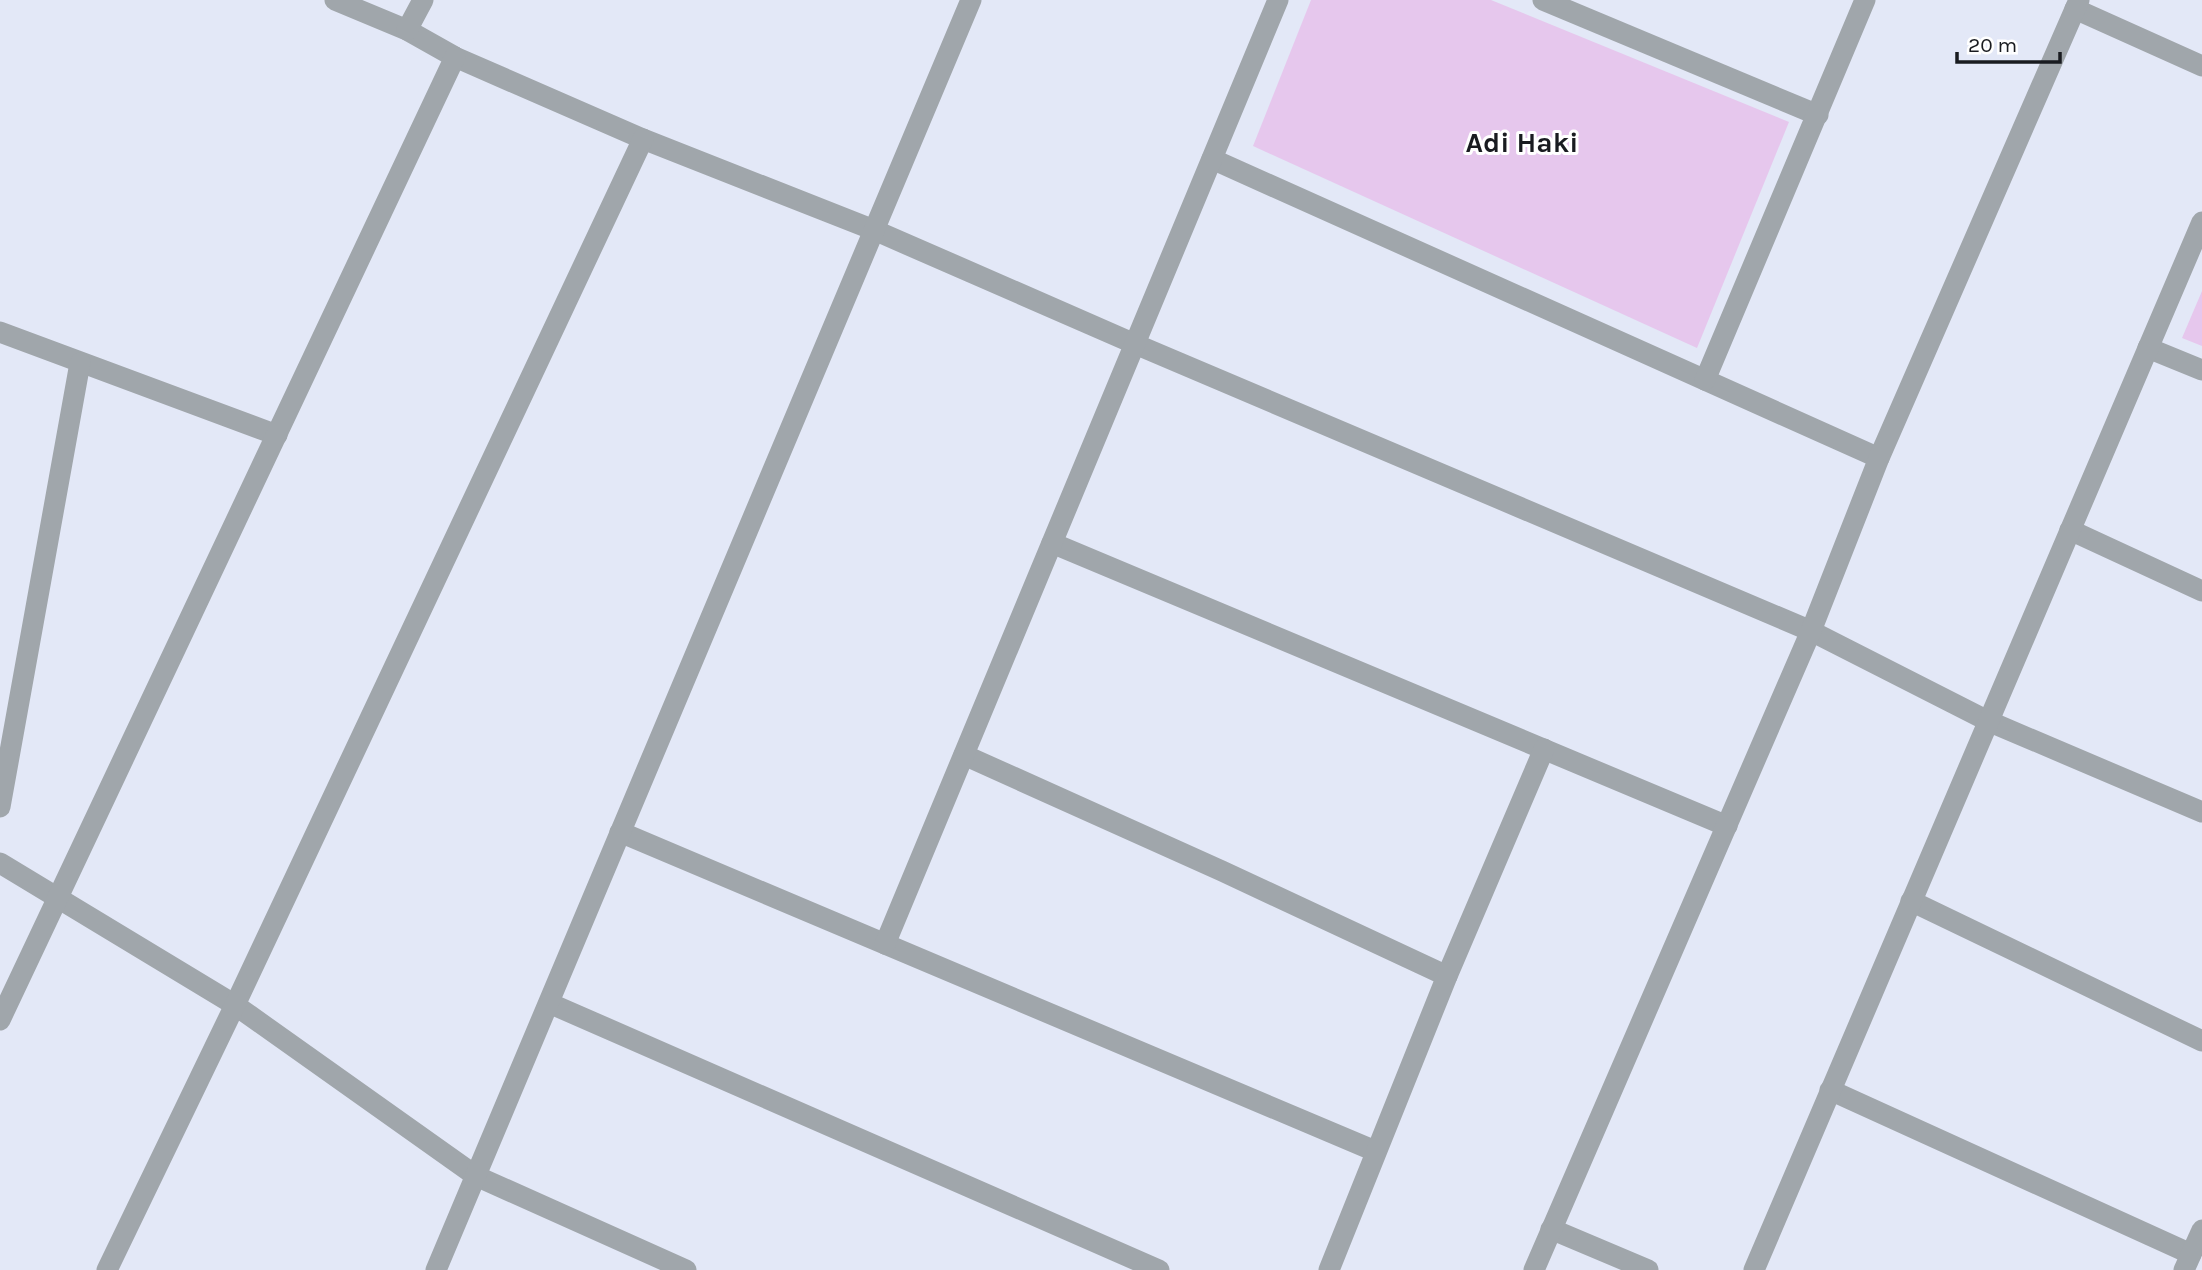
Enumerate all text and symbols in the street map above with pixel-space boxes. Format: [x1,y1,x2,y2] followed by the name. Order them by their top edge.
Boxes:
[1957,21,2060,65] scale bar
[1968,33,2017,57] text: 20 m
[1466,126,1578,159] district label: Adi Haki

